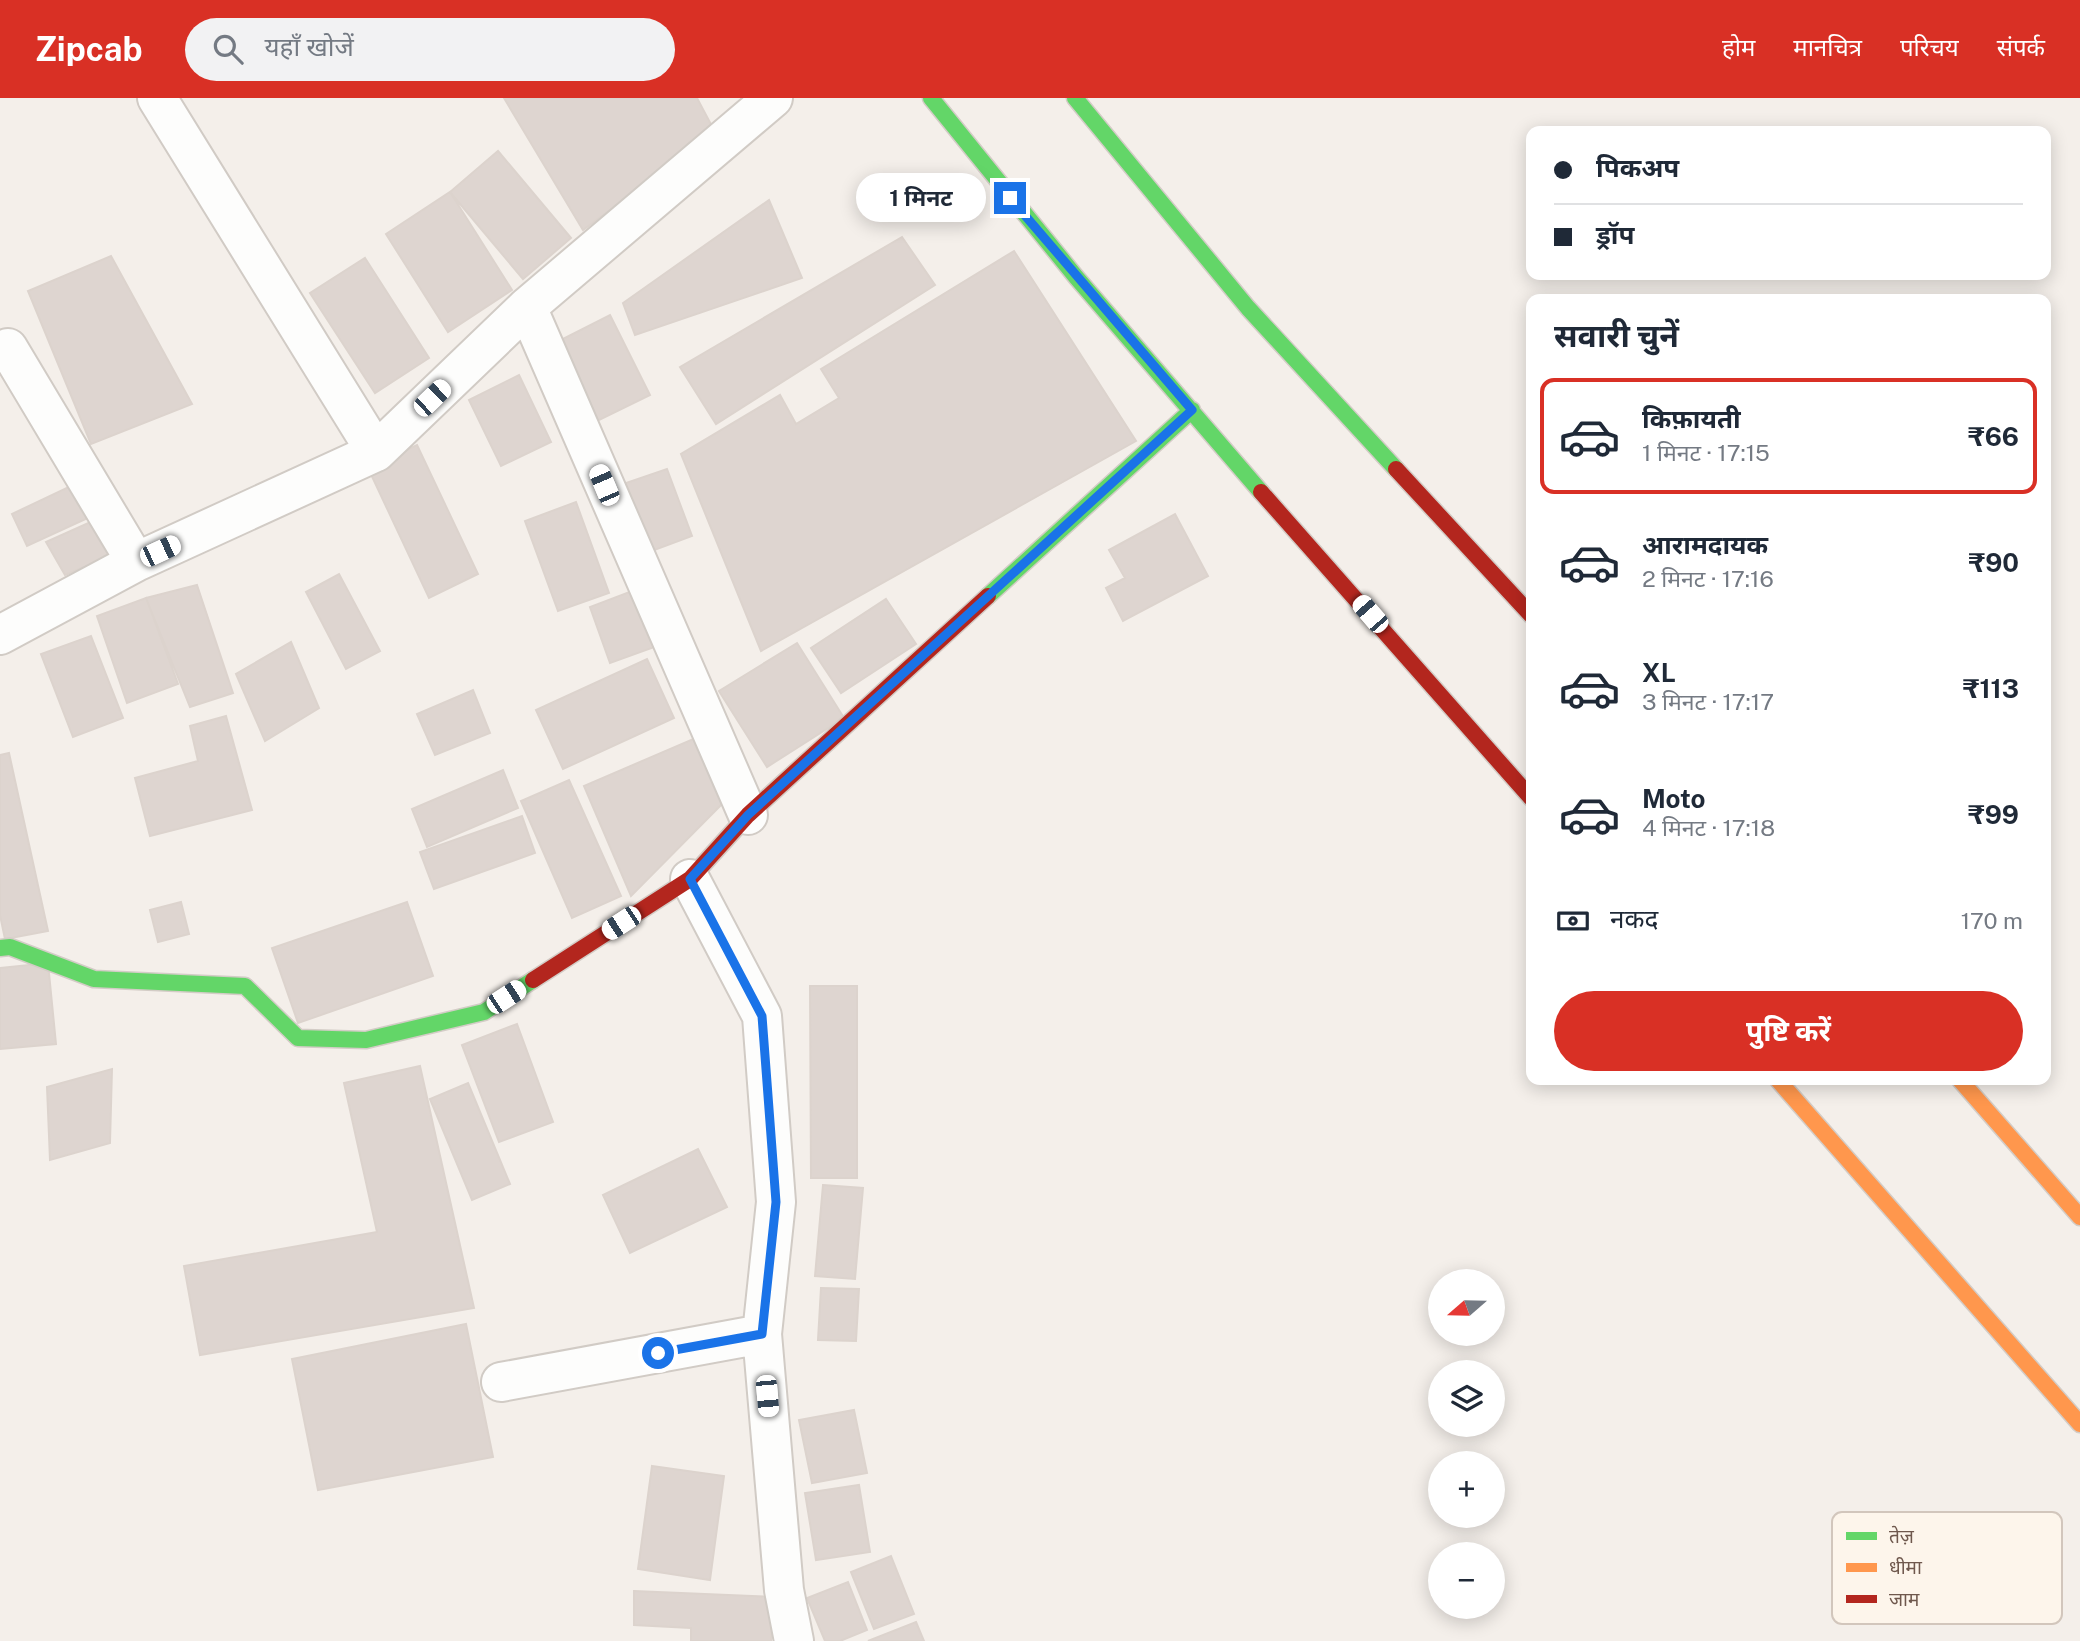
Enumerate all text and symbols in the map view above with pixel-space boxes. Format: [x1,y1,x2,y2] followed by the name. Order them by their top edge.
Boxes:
[185,18,675,81] search box
[35,30,143,68] text: Zipcab
[209,30,247,68] icon: search
[265,31,354,62] text: यहाँ खोजें
[1722,33,1755,61] text: होम
[1793,33,1862,61] text: मानचित्र
[1900,33,1959,61] text: परिचय
[1997,33,2045,61] text: संपर्क
[1596,152,1679,183] text: पिकअप
[856,174,986,222] callout: 1 मिनट
[994,182,1026,214] route end
[889,184,953,211] text: 1 मिनट
[1596,219,1634,250] text: ड्रॉप
[1554,317,1679,354] text: सवारी चुनें
[410,376,455,420] car
[1642,403,1741,434] text: किफ़ायती
[1558,405,1621,468] icon: car
[1968,421,2019,452] text: ₹66
[1642,439,1770,466] text: 1 मिनट · 17:15
[587,462,622,508] car
[1642,529,1768,560] text: आरामदायक
[1558,531,1621,594] icon: car
[137,533,184,569] car
[1968,547,2019,578] text: ₹90
[1642,565,1774,592] text: 2 मिनट · 17:16
[1349,591,1392,637] car
[1558,657,1621,720] icon: car
[1642,657,1676,688] text: XL
[1963,673,2019,704] text: ₹113
[1642,688,1774,715] text: 3 मिनट · 17:17
[1558,783,1621,846] icon: car
[1642,783,1705,814] text: Moto
[1968,799,2019,830] text: ₹99
[1642,814,1775,841] text: 4 मिनट · 17:18
[1554,902,1592,940] icon: cash
[598,903,645,943] car
[1610,903,1658,934] text: नकद
[1961,907,2023,934] text: 170 m
[483,977,530,1017] car
[1554,991,2023,1071] button: पुष्टि करें
[1428,1269,1505,1346] north arrow
[1428,1269,1505,1619] map controls
[642,1337,674,1369] route start
[1428,1360,1505,1437] button: layers
[755,1374,780,1418] car
[1428,1451,1505,1528] button: +
[1832,1512,2062,1624] legend
[1889,1525,1915,1547] text: तेज़
[1428,1542,1505,1619] button: −
[1889,1556,1923,1578] text: धीमा
[1889,1588,1920,1610] text: जाम

